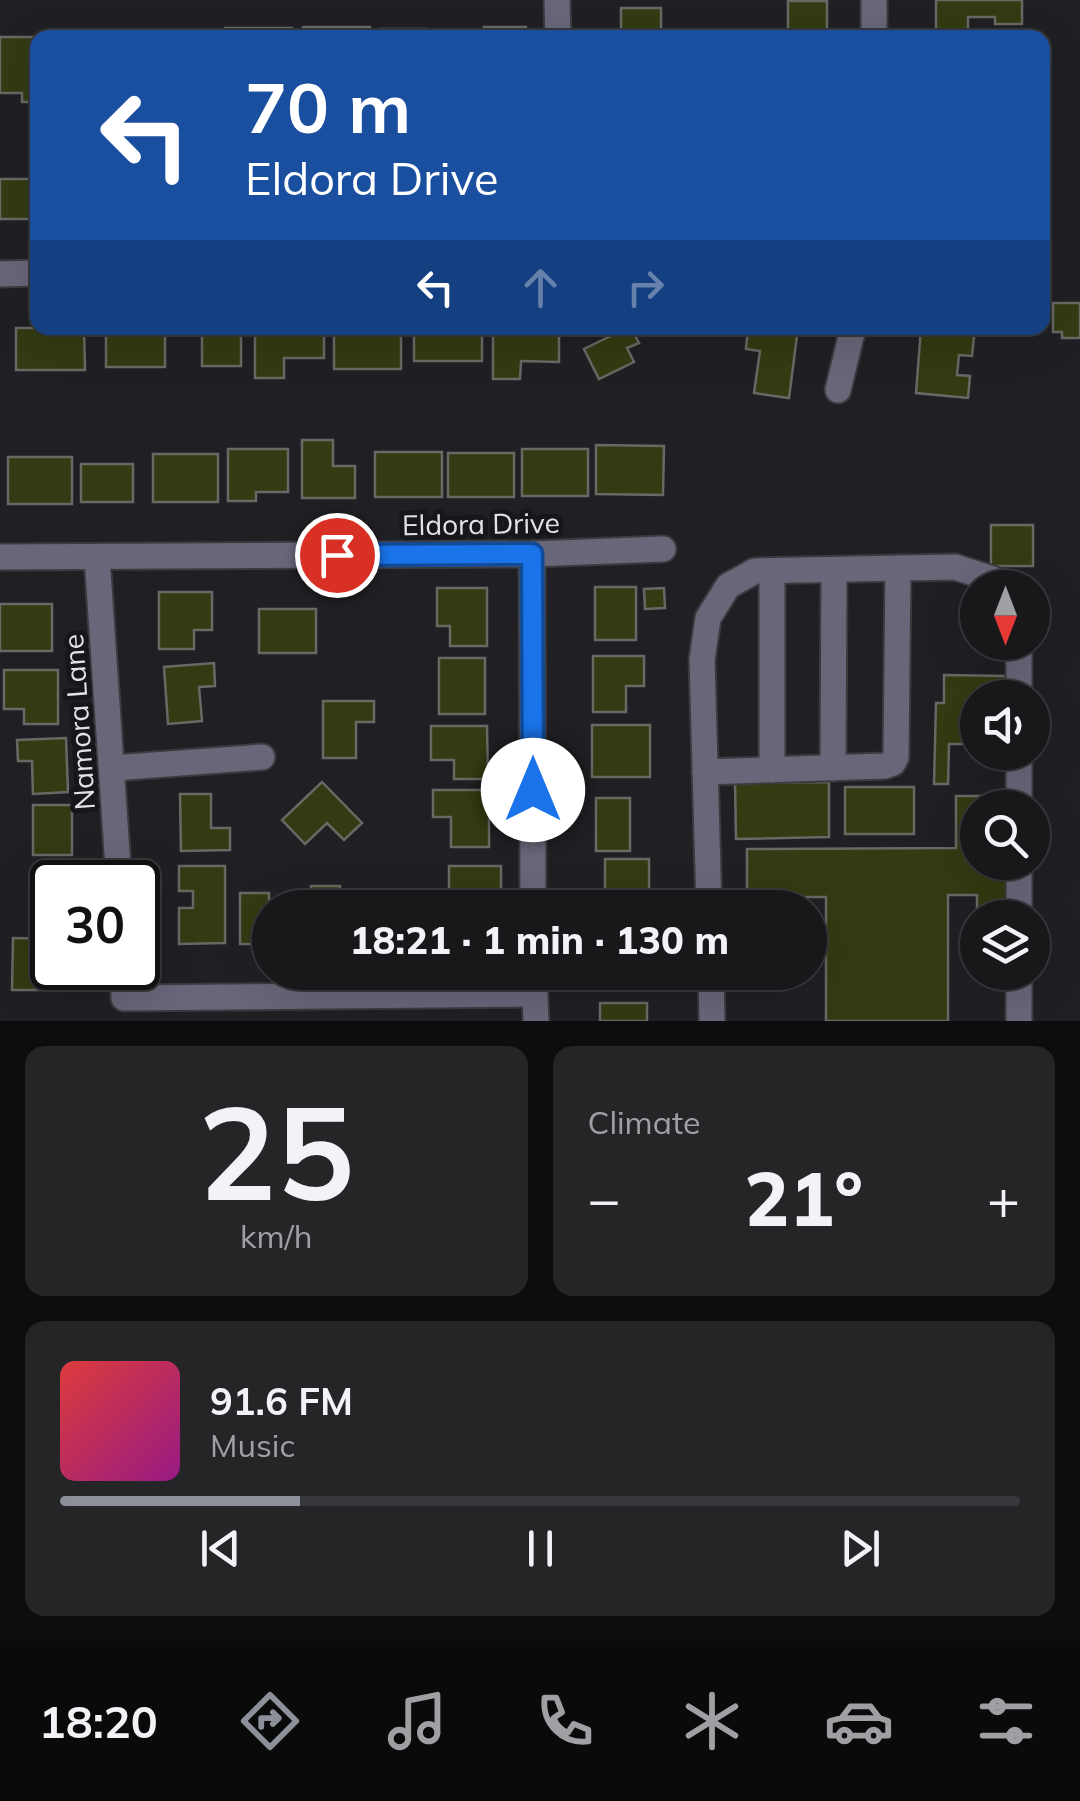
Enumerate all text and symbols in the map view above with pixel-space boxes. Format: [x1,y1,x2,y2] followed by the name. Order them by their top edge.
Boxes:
[245,63,411,151] text: 70 m
[80,70,210,200] icon: left
[245,150,498,206] text: Eldora Drive
[408,260,463,315] icon: left
[513,260,568,315] icon: ahead
[618,260,673,315] icon: right
[402,505,560,542] street label: Eldora Drive
[295,513,380,598] pin
[310,528,365,583] icon: arrive
[960,570,1050,660] north arrow
[960,570,1050,990] map controls
[55,633,102,811] street label: Namora Lane
[960,680,1050,770] button: sound
[481,738,585,842] position arrow
[960,790,1050,880] button: search
[30,860,160,990] speed limit sign: 30
[960,900,1050,990] button: layers
[350,916,729,964] text: 18:21 · 1 min · 130 m
[198,1069,354,1233] text: 25
[588,1102,700,1142] text: Climate
[744,1151,863,1245] text: 21°
[588,1164,621,1233] text: −
[987,1164,1020,1233] text: +
[240,1216,312,1256] text: km/h
[210,1377,353,1425] text: 91.6 FM
[210,1425,295,1465] text: Music
[193,1521,248,1576] icon: previous
[513,1521,568,1576] icon: pause
[833,1521,888,1576] icon: next
[235,1686,305,1756] icon: directions
[382,1686,452,1756] icon: music
[530,1686,600,1756] icon: phone
[677,1686,747,1756] icon: climate
[824,1686,894,1756] icon: car
[971,1686,1041,1756] icon: filters
[39,1693,158,1749] text: 18:20

